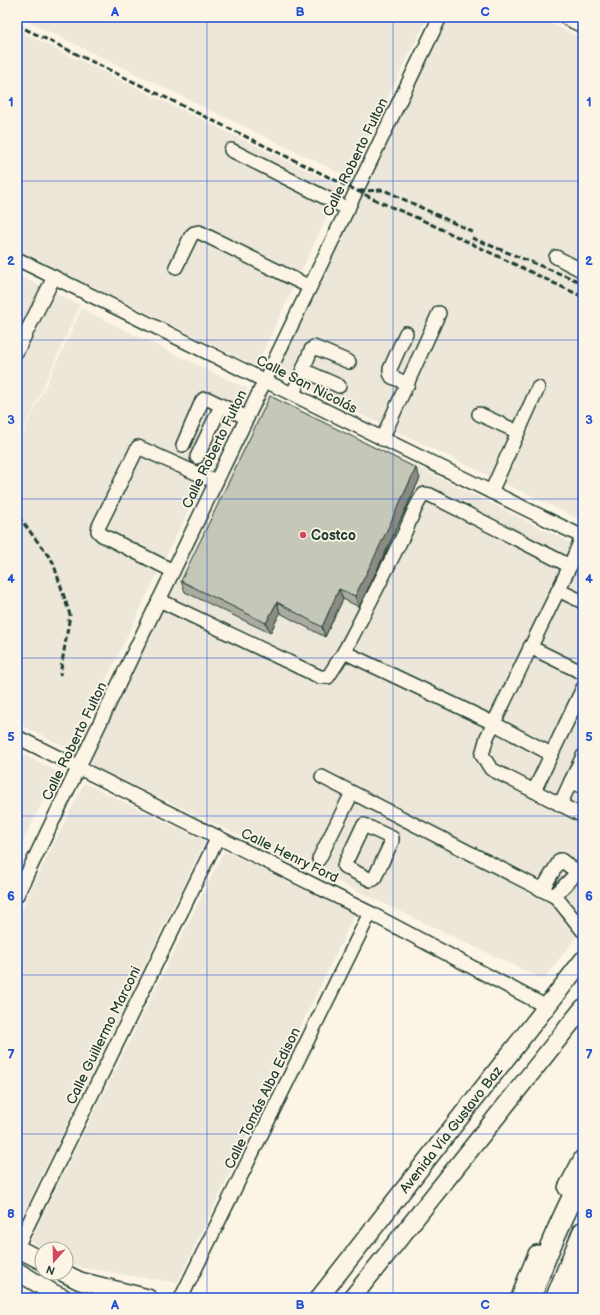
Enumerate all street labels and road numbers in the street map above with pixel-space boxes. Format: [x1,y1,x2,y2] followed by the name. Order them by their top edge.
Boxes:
[319,95,392,219] street label: Calle Roberto Fulton
[253,352,360,417] street label: Calle San Nicolás
[178,387,251,511] street label: Calle Roberto Fulton
[38,679,111,803] street label: Calle Roberto Fulton
[238,825,341,886] street label: Calle Henry Ford
[63,963,144,1107] street label: Calle Guillermo Marconi
[221,1025,304,1172] street label: Calle Tomás Alba Edison
[396,1062,506,1197] street label: Avenida Via Gustavo Baz

